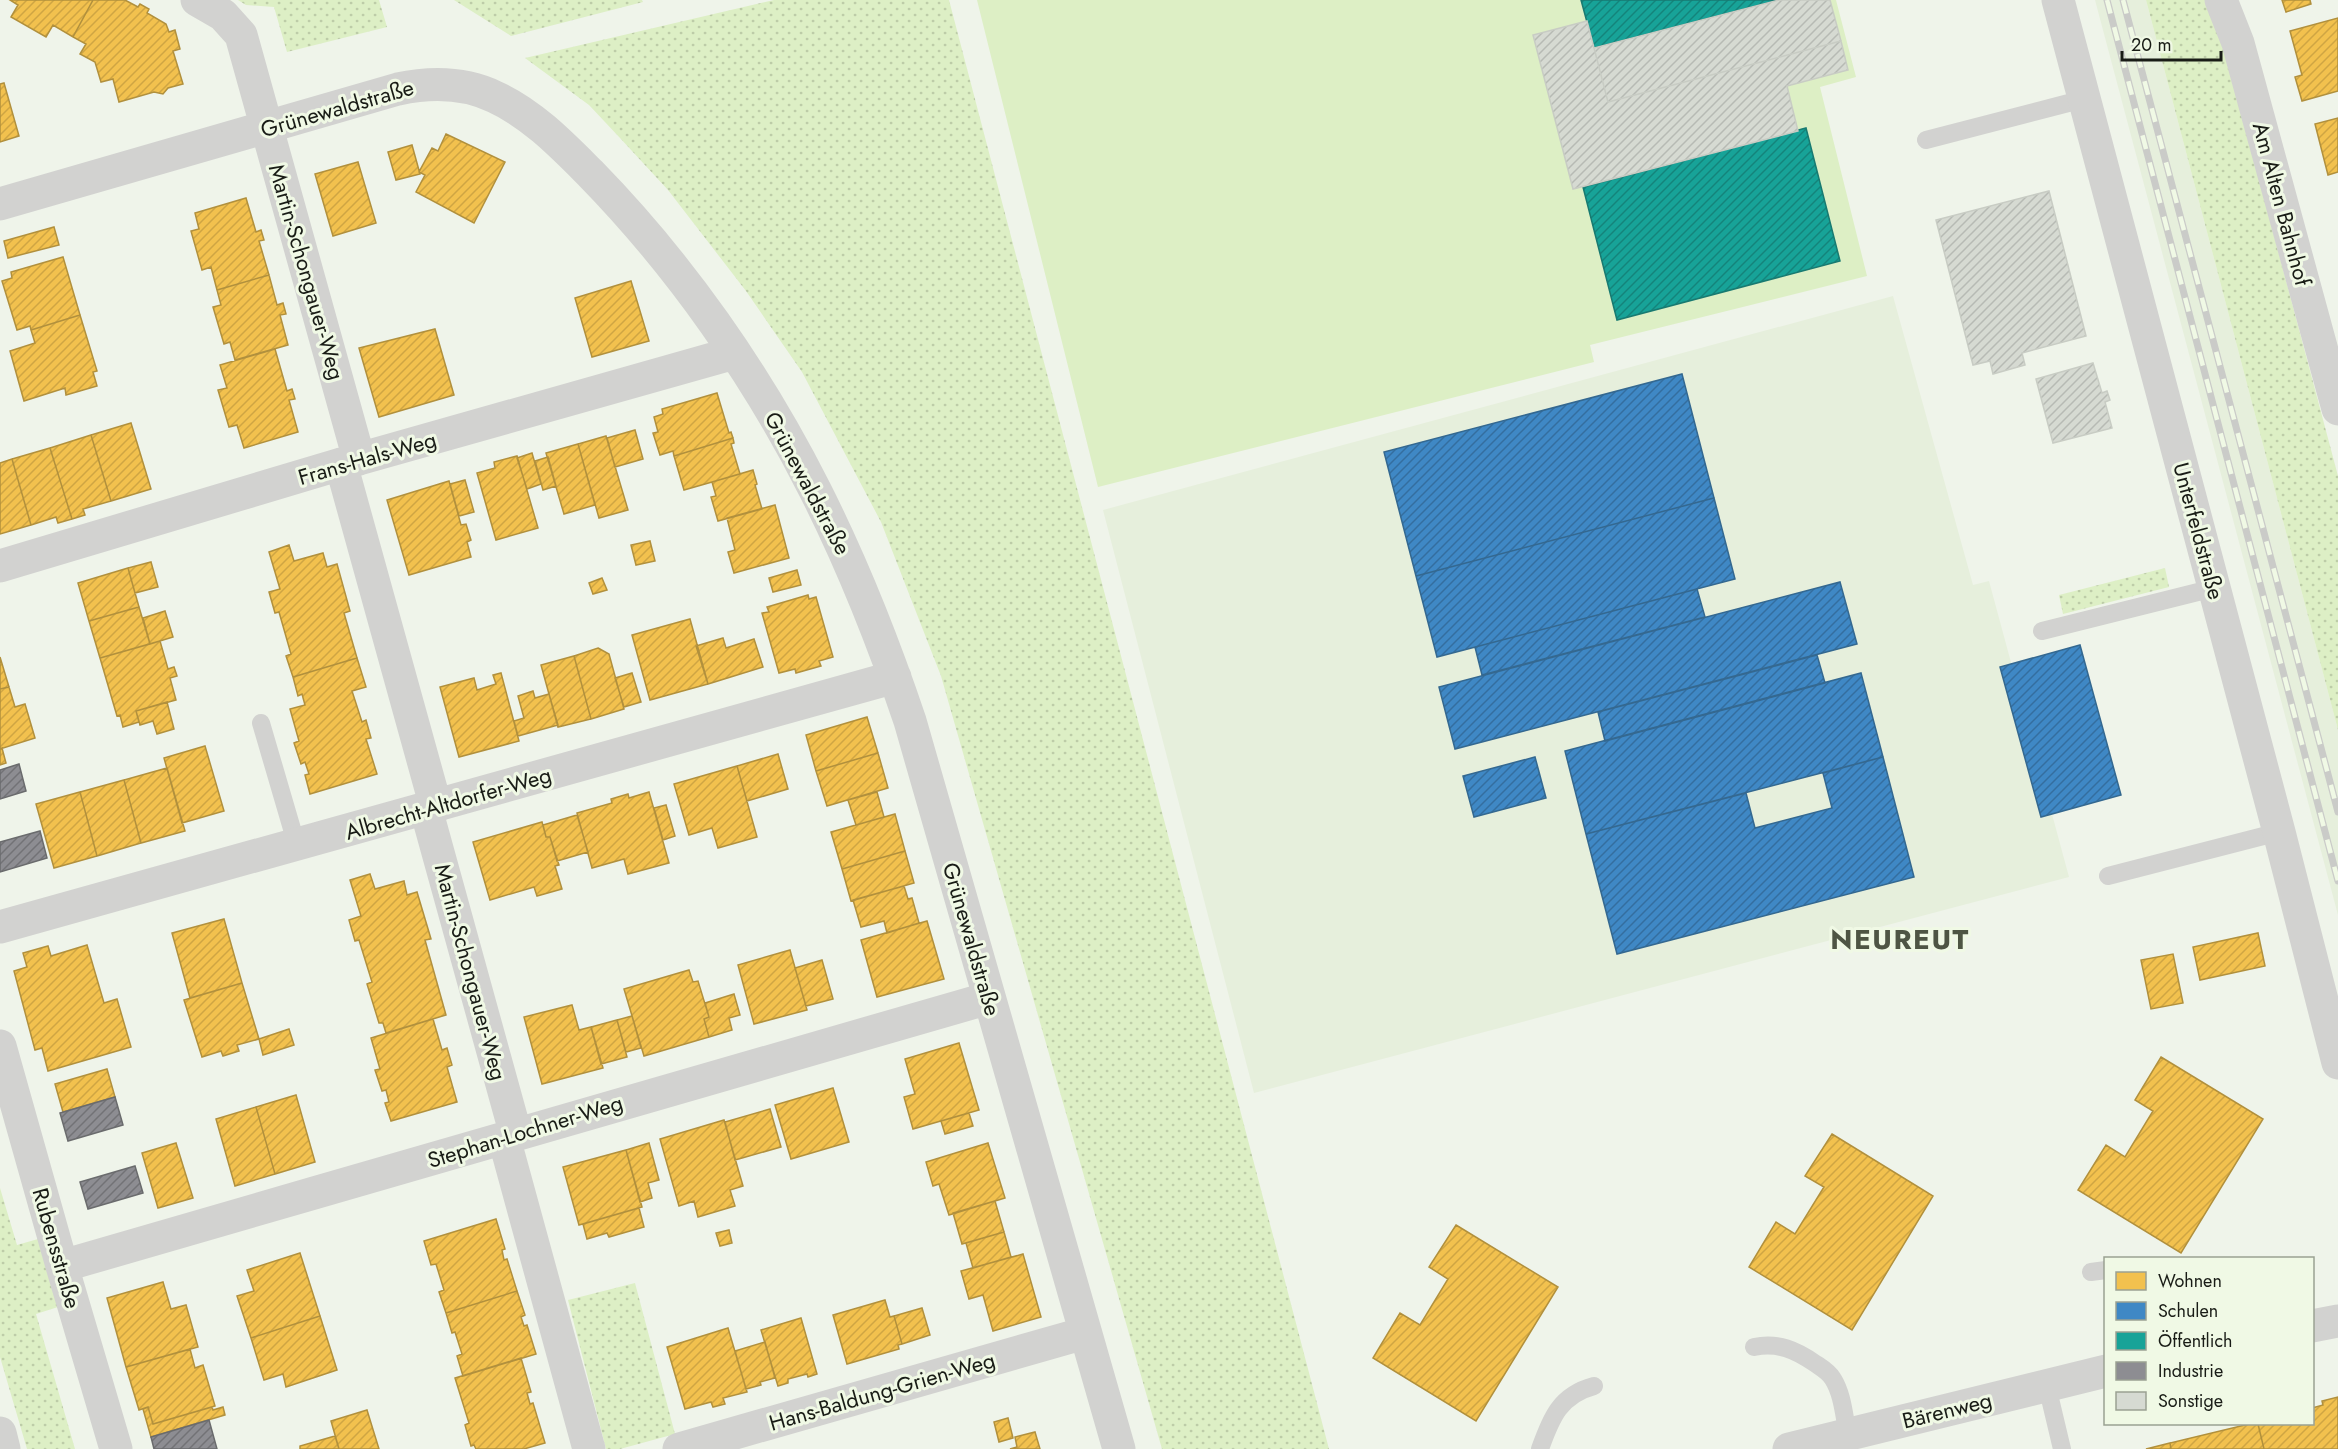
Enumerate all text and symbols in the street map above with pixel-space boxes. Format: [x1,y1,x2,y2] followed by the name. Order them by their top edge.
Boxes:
[2122,24,2221,62] scale bar
[2131,32,2171,58] text: 20 m
[257,71,417,145] street label: Grünewaldstraße
[2245,119,2319,290] street label: Am Alten Bahnhof
[261,160,353,384] street label: Martin-Schongauer-Weg
[757,406,859,560] street label: Grünewaldstraße
[294,423,440,493] street label: Frans-Hals-Weg
[2165,459,2233,603] street label: Unterfeldstraße
[341,758,555,848] street label: Albrecht-Altdorfer-Weg
[935,859,1009,1019] street label: Grünewaldstraße
[427,860,515,1084] street label: Martin-Schongauer-Weg
[1830,919,1970,960] district label: NEUREUT
[424,1086,626,1176] street label: Stephan-Lochner-Weg
[25,1184,89,1312] street label: Rubensstraße
[2104,1257,2314,1425] legend
[2158,1268,2222,1294] text: Wohnen
[2158,1298,2218,1324] text: Schulen
[2158,1328,2232,1354] text: Öffentlich
[765,1343,999,1439] street label: Hans-Baldung-Grien-Weg
[2158,1358,2223,1384] text: Industrie
[1899,1383,1995,1437] street label: Bärenweg
[2158,1388,2223,1414] text: Sonstige

